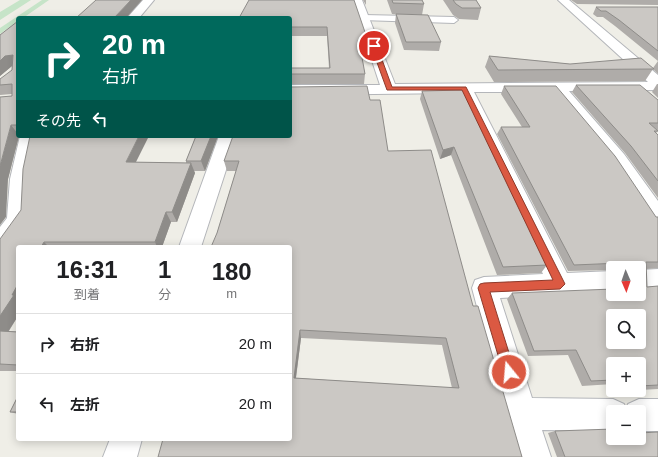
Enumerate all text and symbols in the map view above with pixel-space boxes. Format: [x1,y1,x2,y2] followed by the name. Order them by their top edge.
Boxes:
[102,29,166,60] text: 20 m
[357,29,391,63] pin
[36,32,88,84] icon: right
[363,35,385,57] icon: arrive
[102,67,138,87] text: 右折
[89,108,111,130] icon: left
[36,112,81,129] text: その先
[56,256,118,283] text: 16:31
[158,256,171,283] text: 1
[212,258,252,285] text: 180
[606,261,646,301] north arrow
[606,261,646,445] map controls
[226,286,237,301] text: m
[74,287,100,302] text: 到着
[158,287,171,302] text: 分
[606,309,646,349] button: search
[36,333,58,355] icon: right
[239,335,272,352] text: 20 m
[70,336,100,353] text: 右折
[488,351,530,393] position arrow
[606,357,646,397] button: +
[36,393,58,415] icon: left
[239,395,272,412] text: 20 m
[70,396,100,413] text: 左折
[606,405,646,445] button: −

